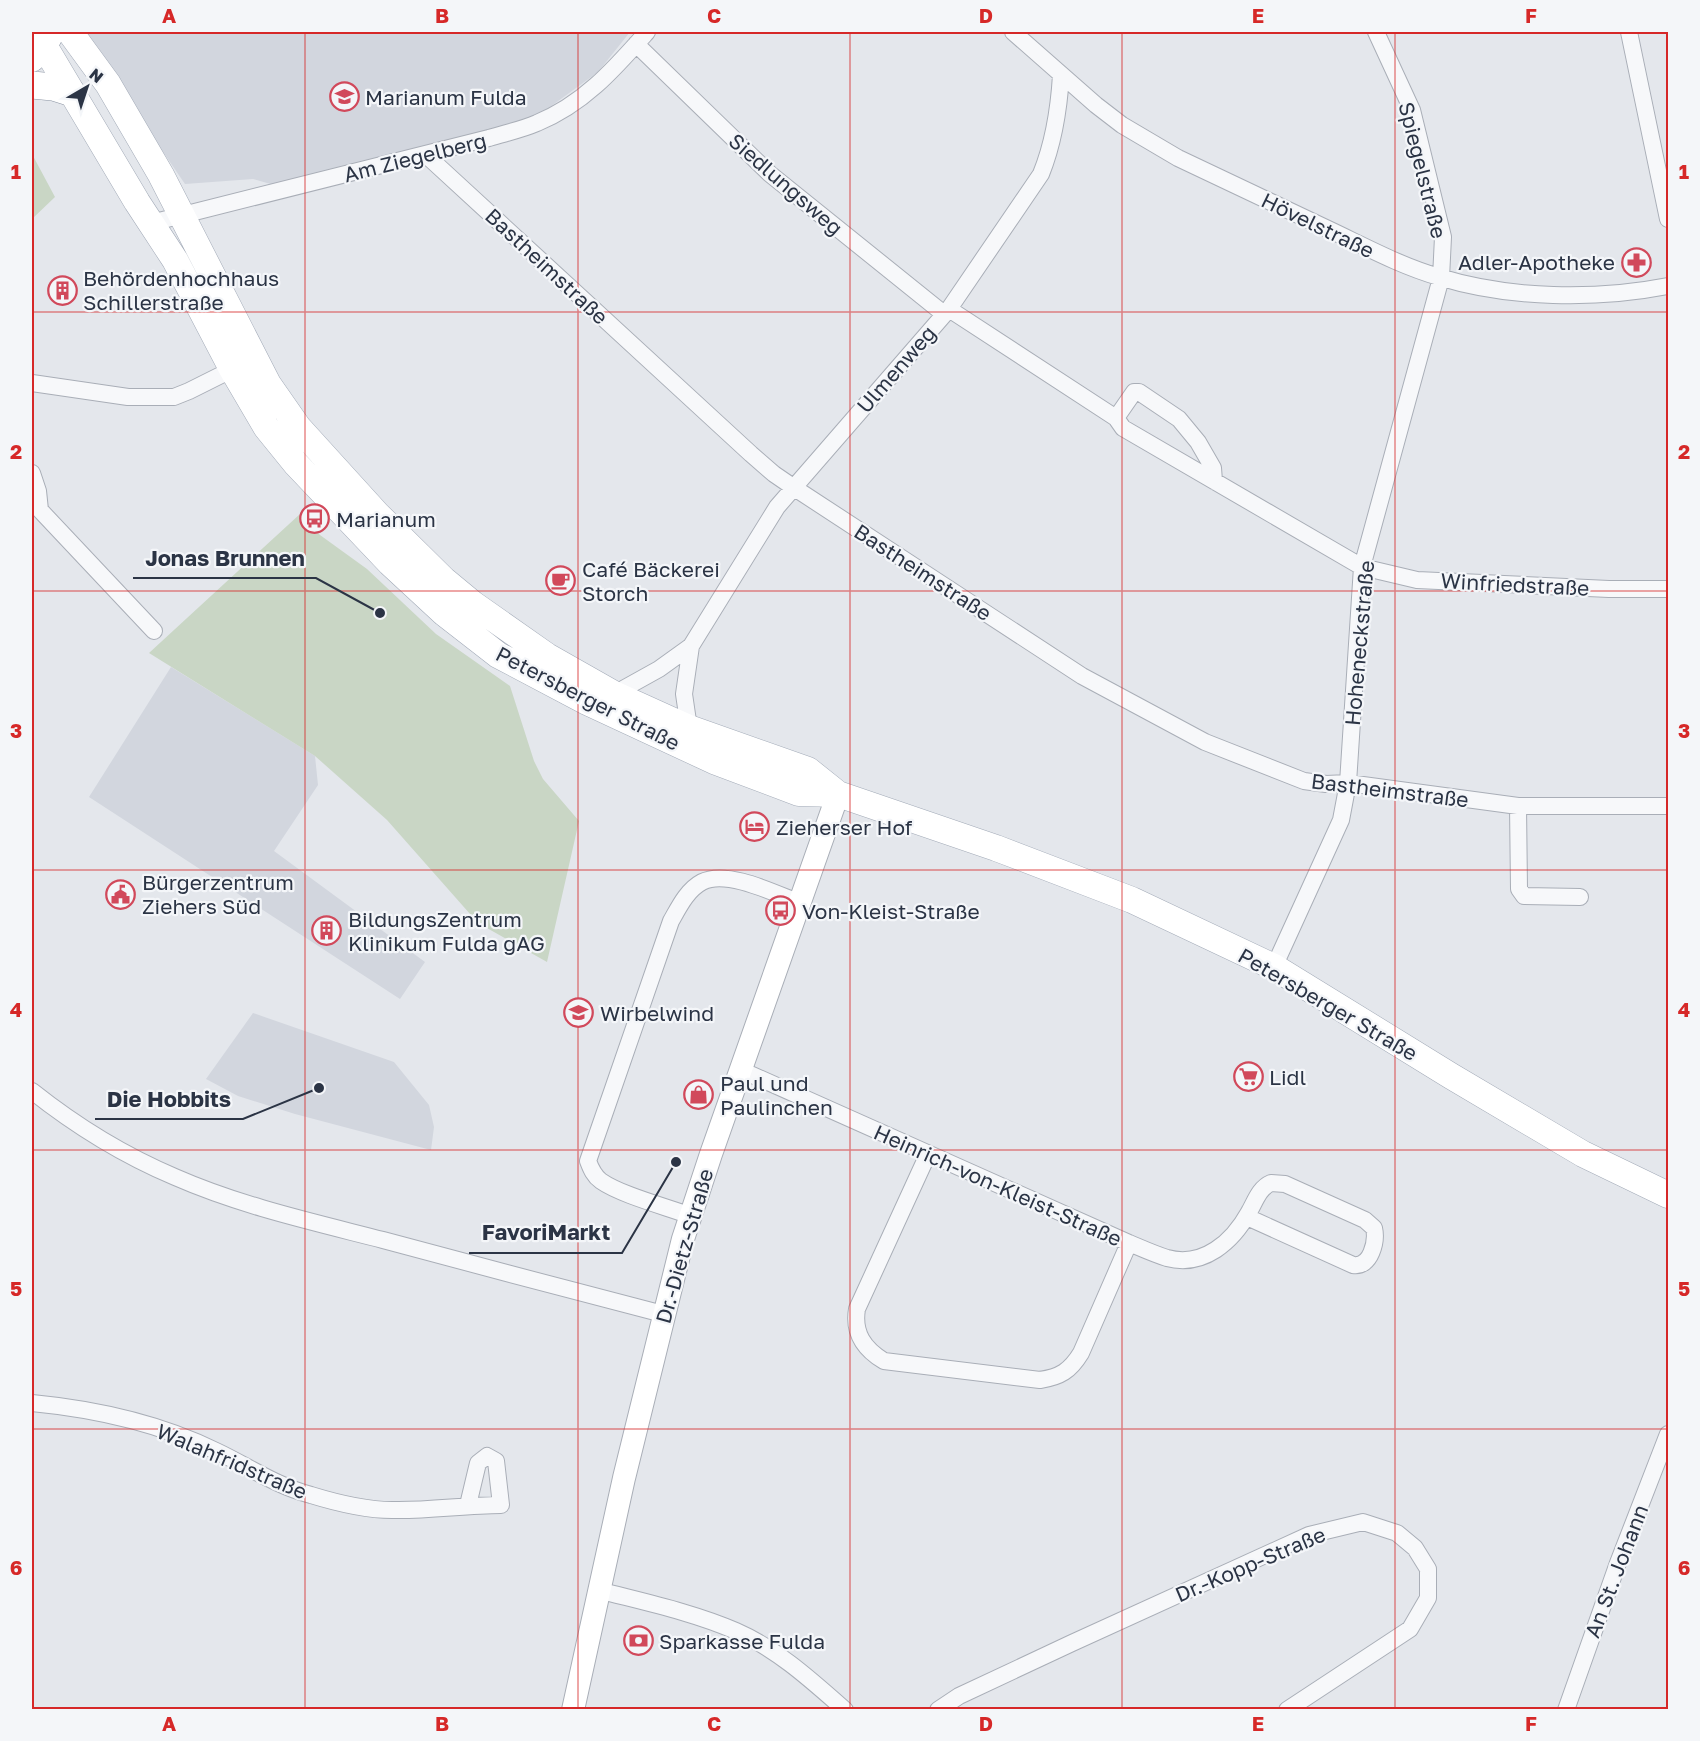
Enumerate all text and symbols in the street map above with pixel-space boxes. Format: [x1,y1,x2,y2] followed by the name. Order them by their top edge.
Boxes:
[162,3,176,27] text: A
[435,3,449,27] text: B
[707,3,721,27] text: C
[979,3,993,27] text: D
[1252,3,1264,27] text: E
[1525,3,1537,27] text: F
[57,57,117,117] north arrow
[85,64,107,87] text: N
[328,81,360,113] school or university icon: Marianum Fulda
[365,84,527,110] place label: Marianum Fulda
[1393,99,1453,241] street label: Spiegelstraße
[341,127,489,187] street label: Am Ziegelberg
[724,127,848,241] street label: Siedlungsweg
[11,159,21,183] text: 1
[1679,159,1689,183] text: 1
[1257,187,1379,263] street label: Hövelstraße
[480,202,614,330] street label: Bastheimstraße
[1620,246,1652,278] pharmacy icon: Adler-Apotheke
[1458,249,1615,275] place label: Adler-Apotheke
[83,265,279,315] place label: Behördenhochhaus Schillerstraße
[46,274,78,306] building icon: Behördenhochhaus Schillerstraße
[851,320,941,418] street label: Ulmenweg
[10,439,22,463] text: 2
[1678,439,1690,463] text: 2
[299,503,331,535] bus stop icon: Marianum
[336,506,436,532] place label: Marianum
[849,518,997,626] street label: Bastheimstraße
[133,538,316,578] callout: Jonas Brunnen
[145,544,305,571] text: Jonas Brunnen
[582,556,720,606] place label: Café Bäckerei Storch
[1339,559,1379,727] street label: Hoheneckstraße
[545,565,577,597] cafe icon: Café Bäckerei Storch
[1440,567,1590,601] street label: Winfriedstraße
[492,640,684,756] street label: Petersberger Straße
[10,718,22,742] text: 3
[1678,718,1690,742] text: 3
[1310,767,1470,813] street label: Bastheimstraße
[739,811,771,843] hotel icon: Zieherser Hof
[776,814,913,840] place label: Zieherser Hof
[142,869,294,919] place label: Bürgerzentrum Ziehers Süd
[105,878,137,910] public building icon: Bürgerzentrum Ziehers Süd
[765,895,797,927] bus stop icon: Von-Kleist-Straße
[802,898,980,924] place label: Von-Kleist-Straße
[348,906,545,956] place label: BildungsZentrum Klinikum Fulda gAG
[311,915,343,947] building icon: BildungsZentrum Klinikum Fulda gAG
[1234,942,1422,1066] street label: Petersberger Straße
[10,997,22,1021] text: 4
[563,997,595,1029] school or university icon: Wirbelwind
[1678,997,1690,1021] text: 4
[600,1000,714,1026] place label: Wirbelwind
[1232,1061,1264,1093] supermarket icon: Lidl
[1269,1064,1306,1090] place label: Lidl
[720,1070,833,1120] place label: Paul und Paulinchen
[95,1079,243,1119] callout: Die Hobbits
[683,1079,715,1111] shop icon: Paul und Paulinchen
[107,1085,231,1112] text: Die Hobbits
[870,1119,1126,1251] street label: Heinrich-von-Kleist-Straße
[649,1166,719,1326] street label: Dr.-Dietz-Straße
[469,1213,622,1253] callout: FavoriMarkt
[482,1218,610,1245] text: FavoriMarkt
[10,1276,22,1300] text: 5
[1678,1276,1690,1300] text: 5
[153,1418,311,1504] street label: Walahfridstraße
[1579,1501,1653,1641] street label: An St. Johann
[1171,1521,1329,1607] street label: Dr.-Kopp-Straße
[10,1555,22,1579] text: 6
[1678,1555,1690,1579] text: 6
[622,1625,654,1657] bank icon: Sparkasse Fulda
[659,1628,825,1654] place label: Sparkasse Fulda
[162,1711,176,1735] text: A
[435,1711,449,1735] text: B
[707,1711,721,1735] text: C
[979,1711,993,1735] text: D
[1252,1711,1264,1735] text: E
[1525,1711,1537,1735] text: F

